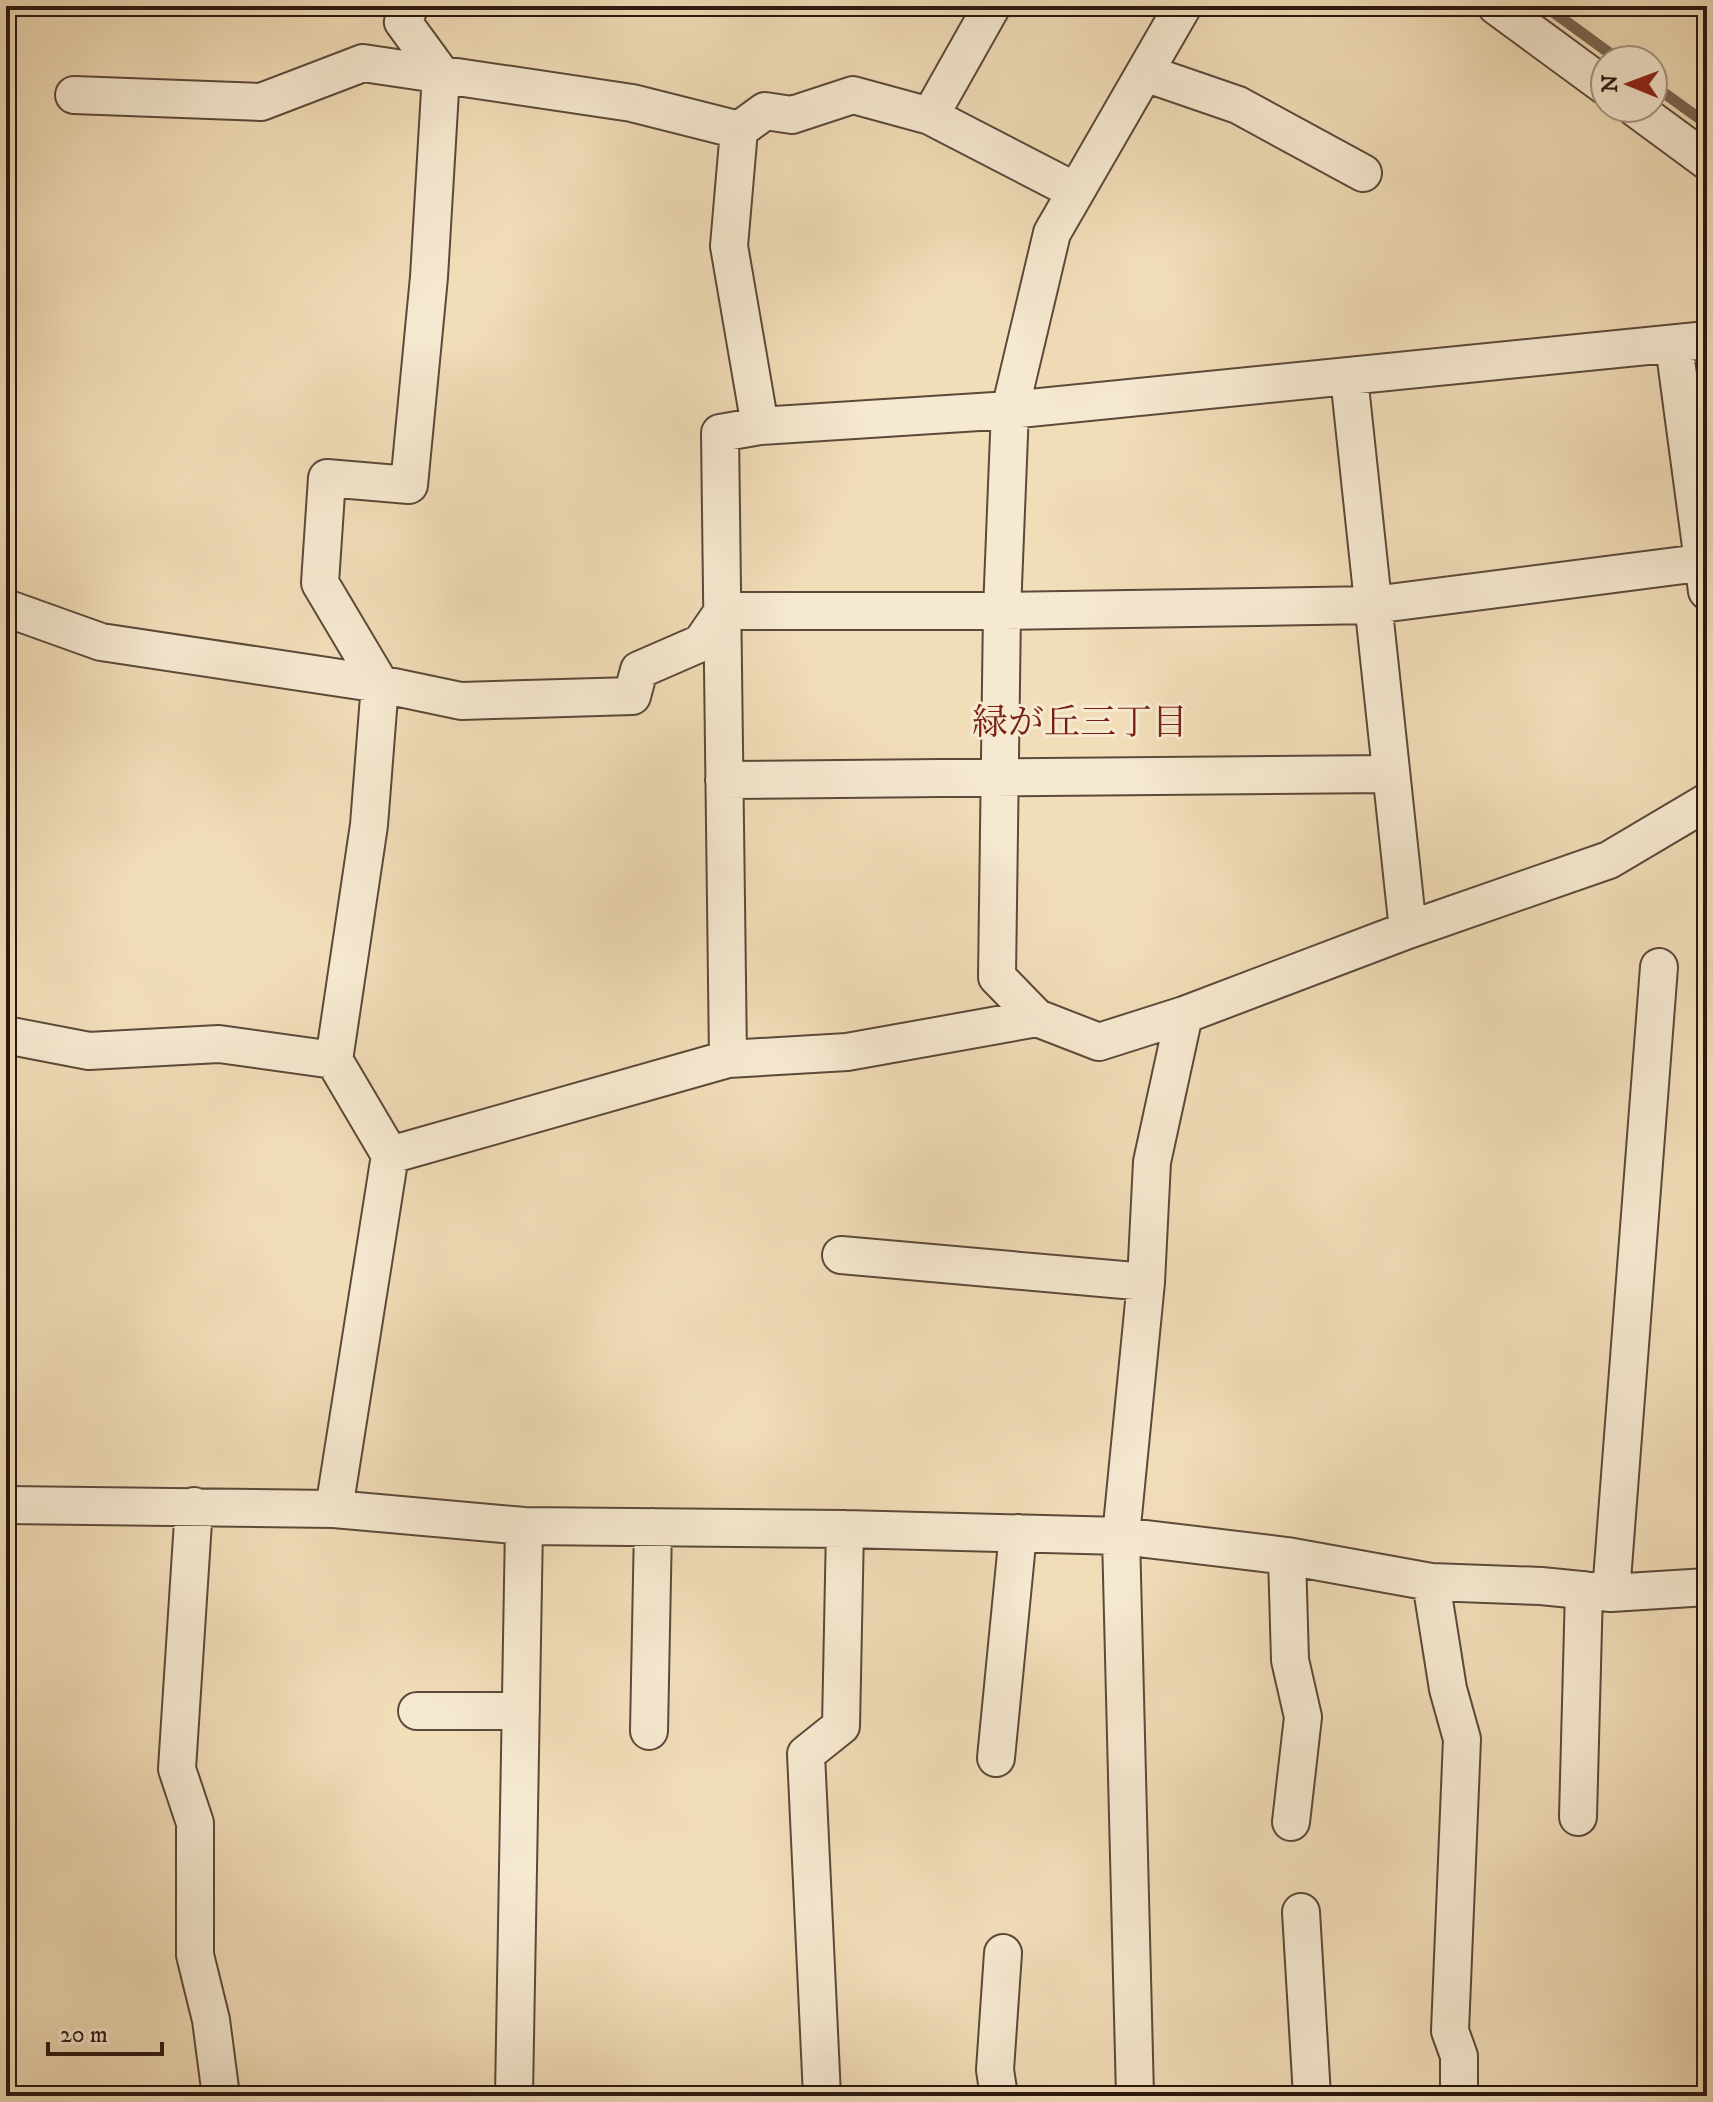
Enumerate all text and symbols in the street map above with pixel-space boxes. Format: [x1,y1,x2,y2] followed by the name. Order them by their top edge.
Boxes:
[1589,44,1669,124] north arrow
[1597,74,1624,93] text: N
[972,701,1188,746] district label: 緑が丘三丁目
[48,2006,162,2056] scale bar
[60,2020,108,2050] text: 20 m

